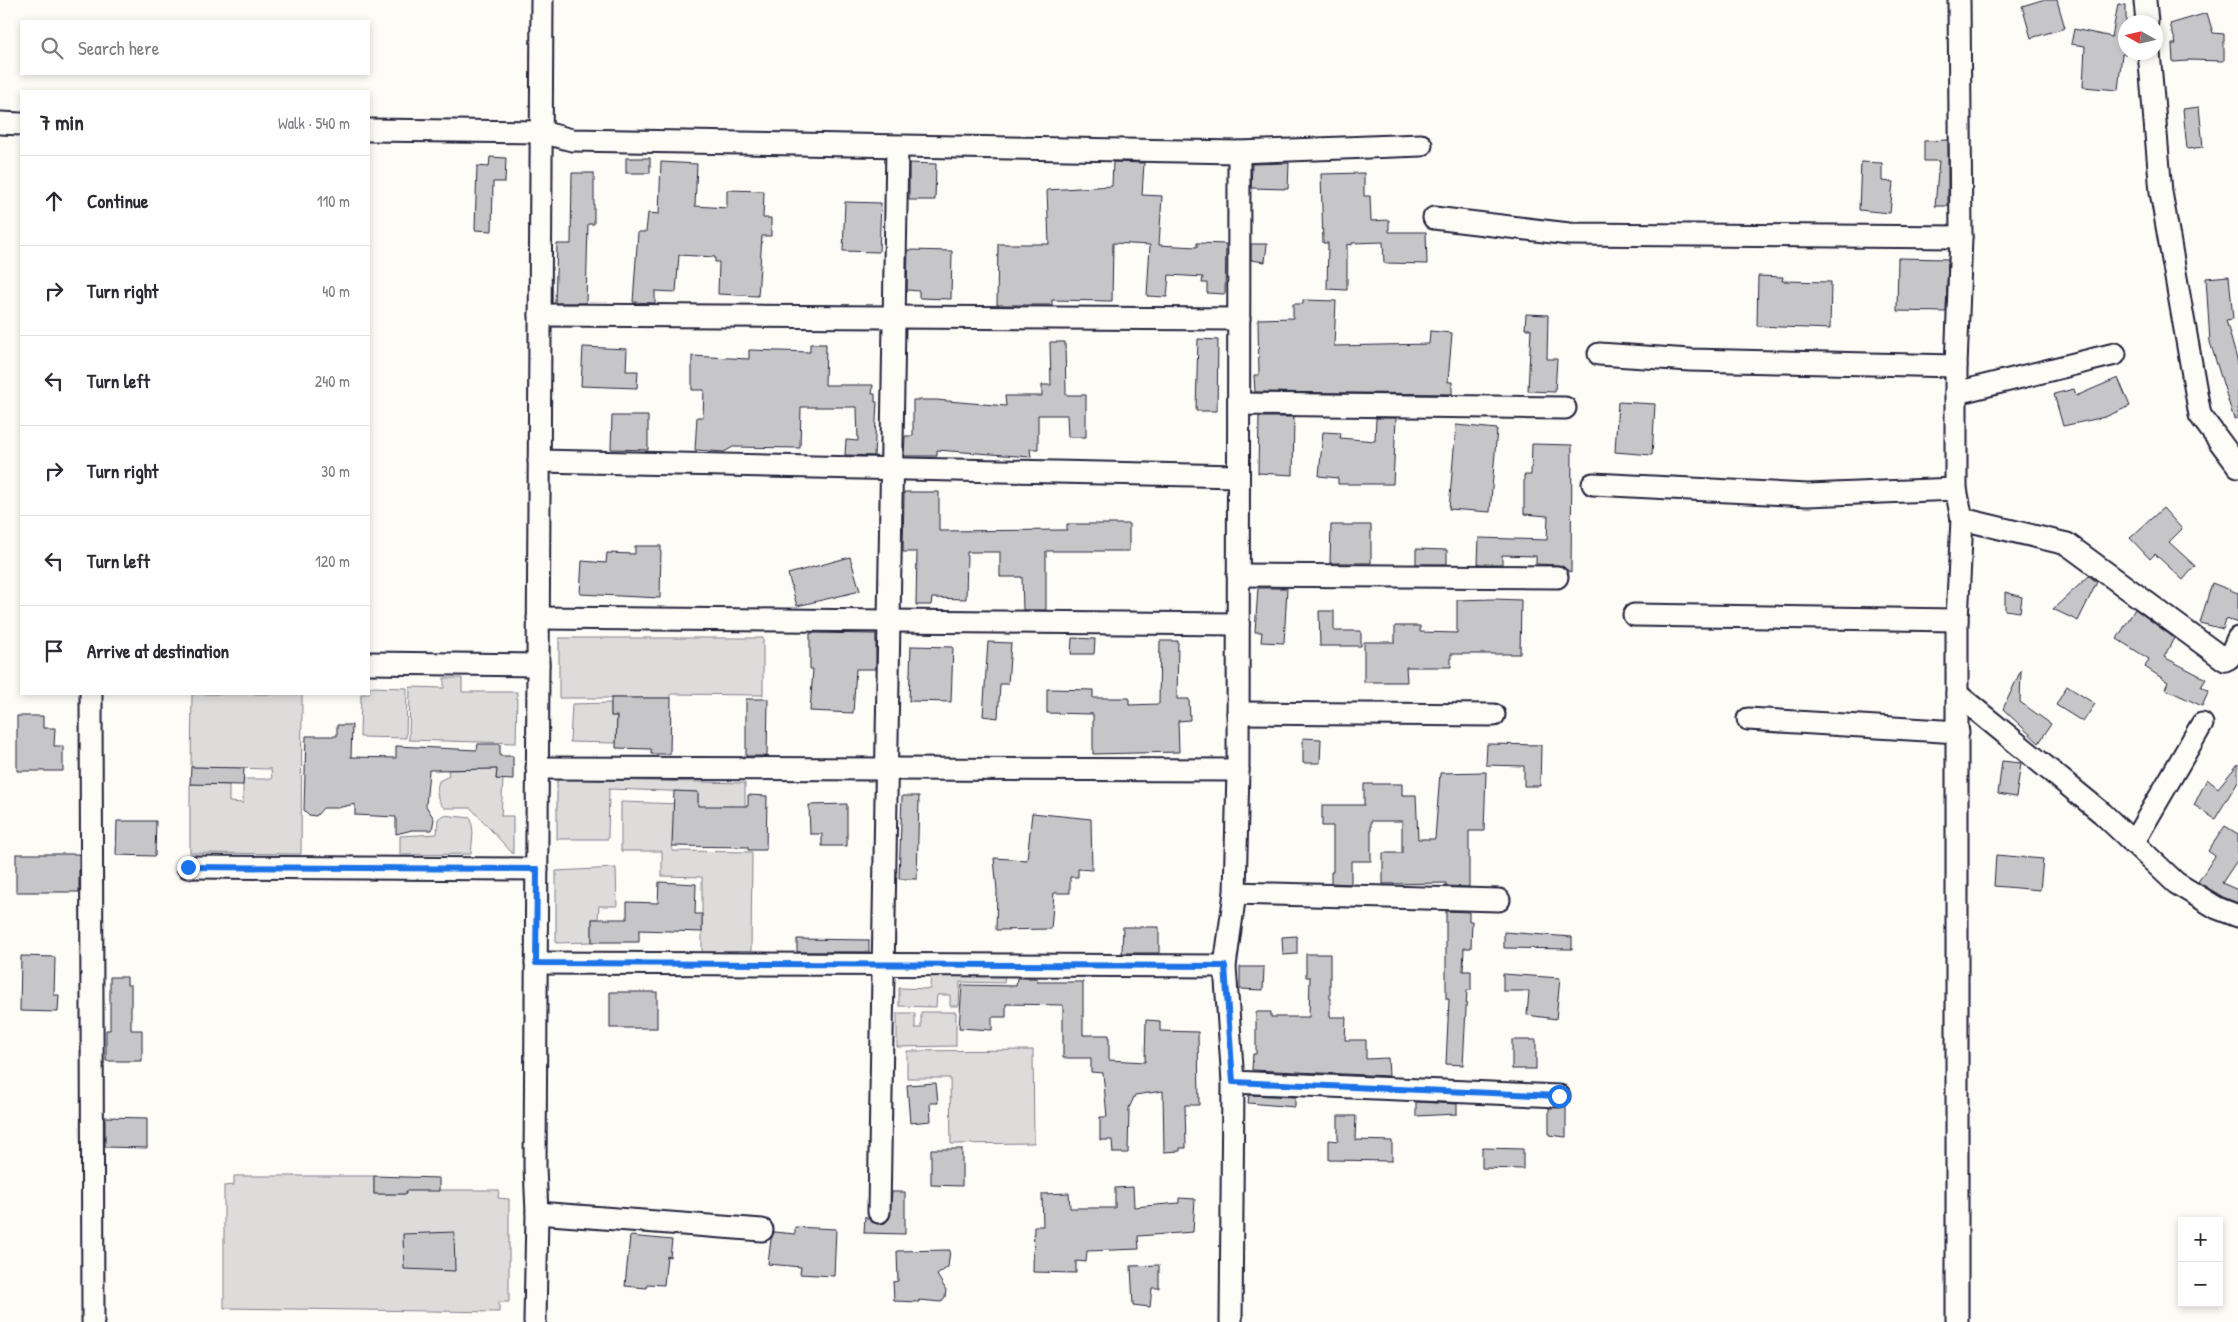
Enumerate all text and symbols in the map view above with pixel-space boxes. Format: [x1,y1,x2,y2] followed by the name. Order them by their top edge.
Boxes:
[2118,15,2163,60] north arrow
[20,20,370,75] search box
[38,34,66,62] icon: search
[78,35,159,61] text: Search here
[40,108,84,137] text: 7 min
[278,112,350,134] text: Walk · 540 m
[40,187,68,215] icon: ahead
[87,188,148,214] text: Continue
[317,190,350,212] text: 110 m
[40,277,68,305] icon: right
[87,278,158,304] text: Turn right
[322,280,350,302] text: 40 m
[40,367,68,395] icon: left
[87,368,150,394] text: Turn left
[315,370,350,392] text: 240 m
[40,457,68,485] icon: right
[87,458,158,484] text: Turn right
[321,460,350,482] text: 30 m
[40,547,68,575] icon: left
[87,548,150,574] text: Turn left
[315,550,350,572] text: 120 m
[40,637,68,665] icon: arrive
[87,638,229,664] text: Arrive at destination
[177,856,200,879] route end
[1548,1085,1571,1108] route start
[2178,1217,2223,1307] map controls
[2178,1217,2223,1262] button: +
[2178,1262,2223,1307] button: −

